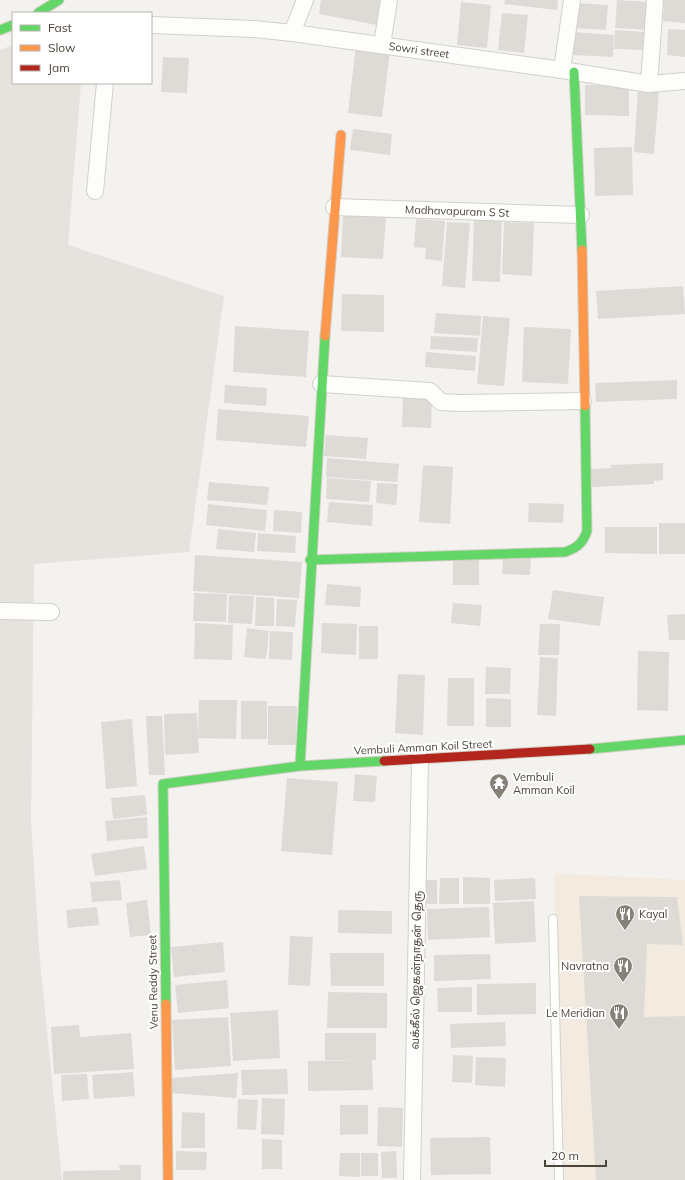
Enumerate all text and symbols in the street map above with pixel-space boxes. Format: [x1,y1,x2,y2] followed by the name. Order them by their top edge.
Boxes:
[12,12,152,84] legend
[48,20,72,35] text: Fast
[388,39,450,61] street label: Sowri street
[48,40,76,55] text: Slow
[48,60,70,75] text: Jam
[405,202,510,220] street label: Madhavapuram S St
[353,736,493,758] street label: Vembuli Amman Koil Street
[513,770,575,797] place label: Vembuli Amman Koil
[488,772,510,800] temple icon: Vembuli Amman Koil
[408,890,425,1050] street label: வக்கீல் ஜெகன்நாதன் தெரு
[614,903,636,931] restaurant icon: Kayal
[639,907,667,921] place label: Kayal
[145,934,161,1029] street label: Venu Reddy Street
[612,955,634,983] restaurant icon: Navratna
[561,959,609,973] place label: Navratna
[608,1002,630,1030] restaurant icon: Le Meridian
[546,1006,605,1020] place label: Le Meridian
[545,1142,606,1168] scale bar
[551,1148,579,1163] text: 20 m

